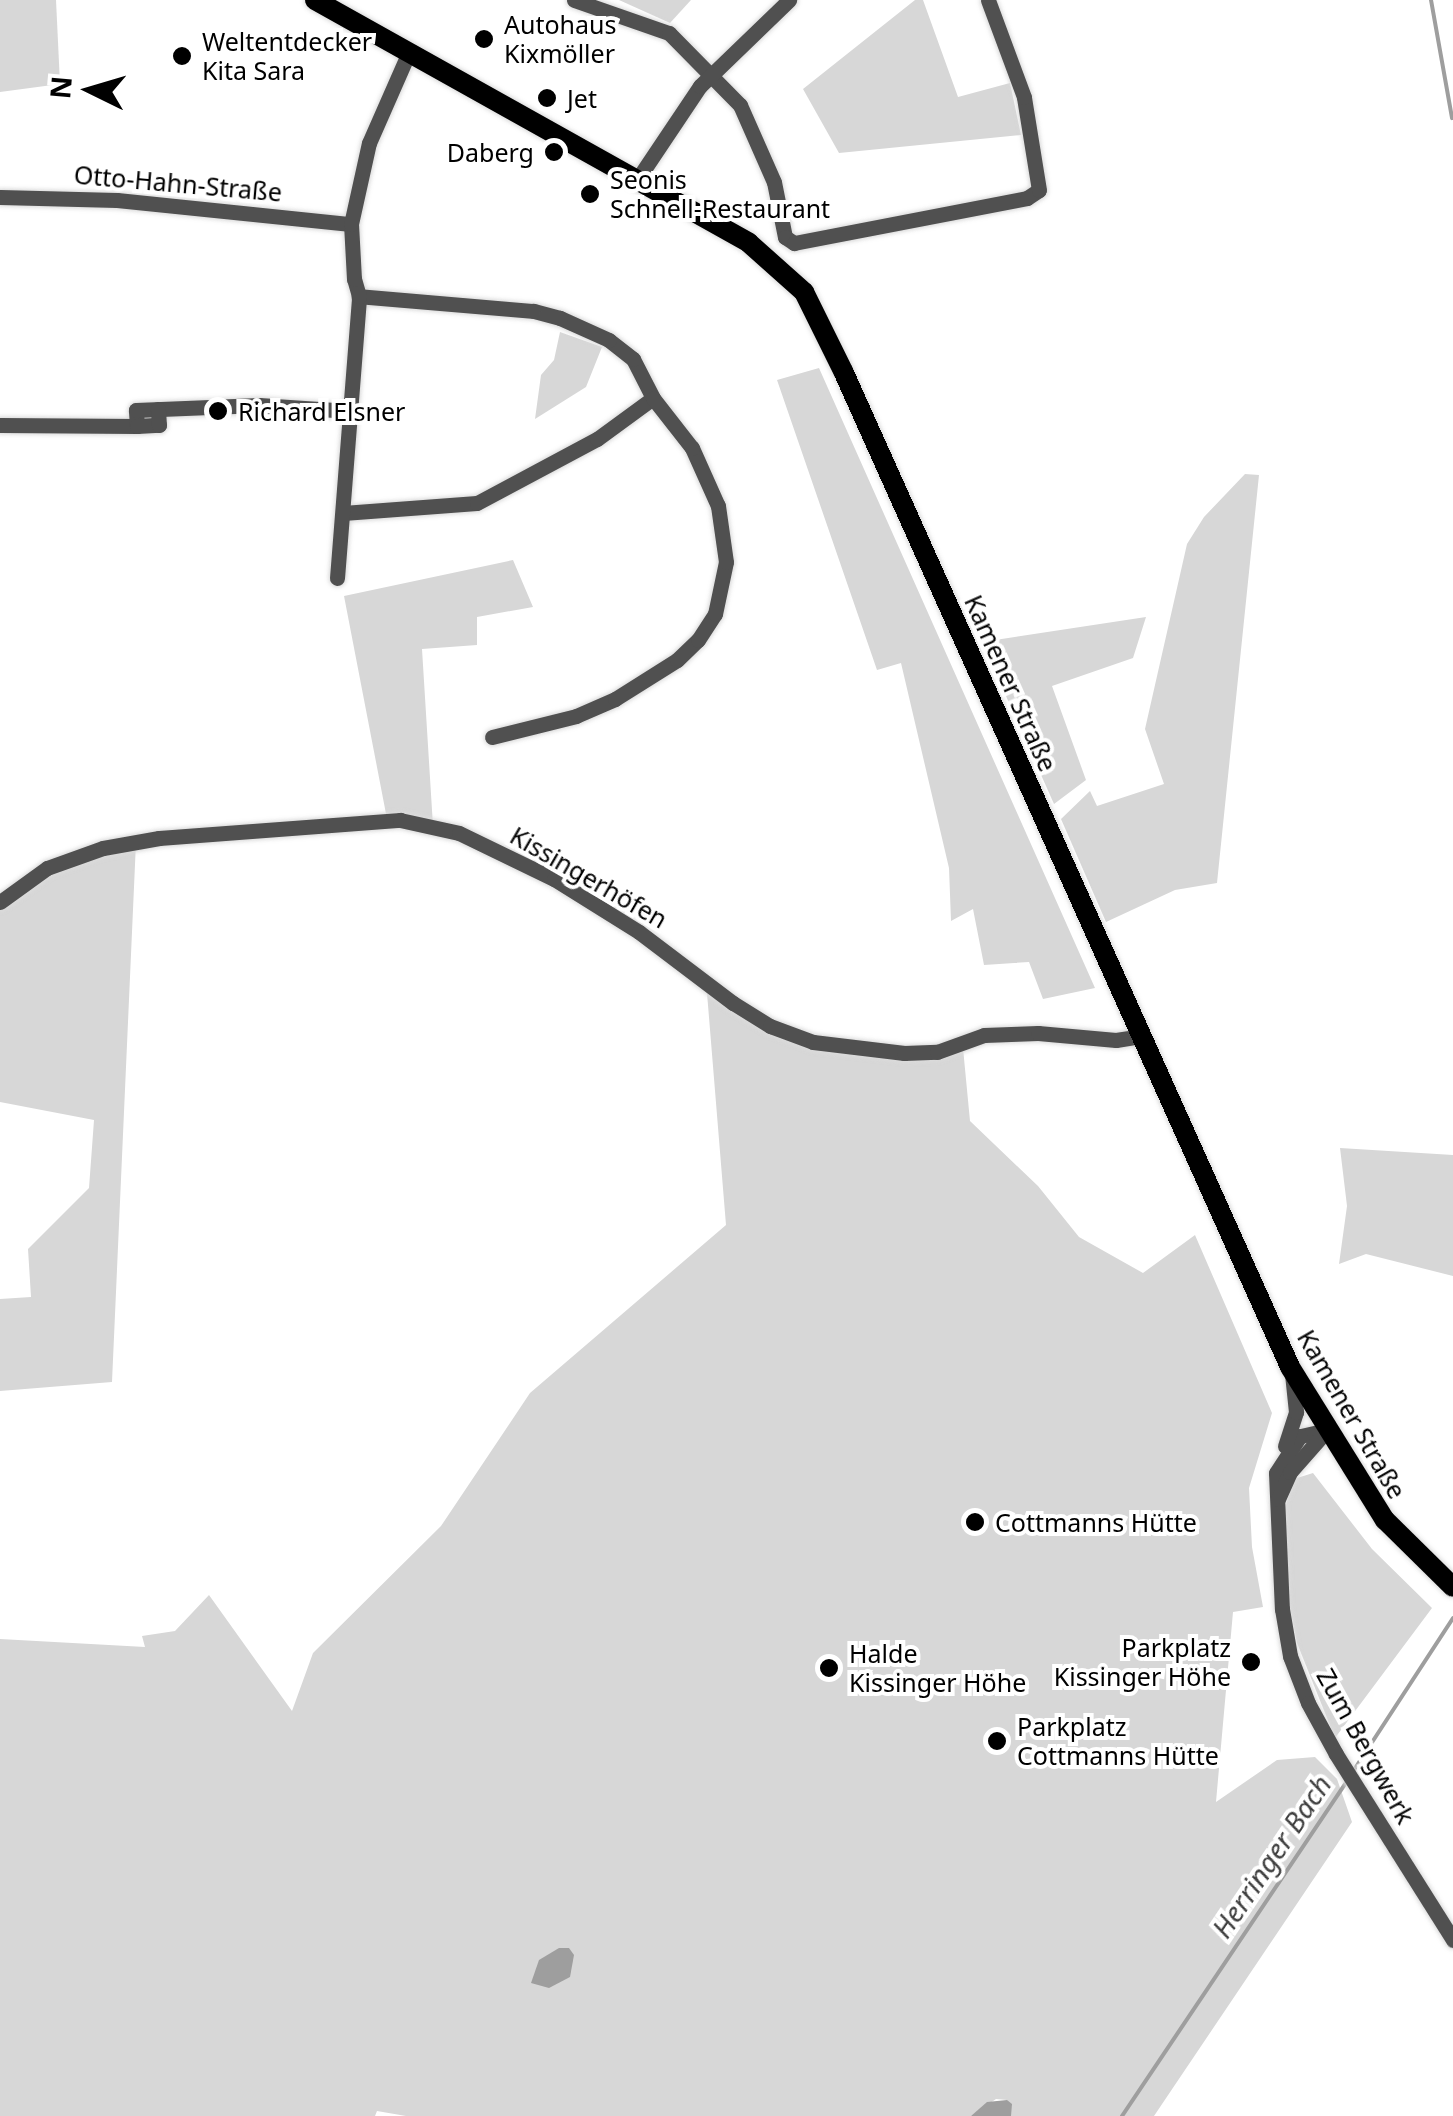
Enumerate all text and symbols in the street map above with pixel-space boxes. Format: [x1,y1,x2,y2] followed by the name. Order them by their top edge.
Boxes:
[504,10,616,69] place label: Autohaus Kixmöller
[202,27,372,86] place label: Weltentdecker Kita Sara
[473,28,495,50] marker: Autohaus Kixmöller
[40,40,140,140] north arrow
[171,45,193,67] marker: Weltentdecker Kita Sara
[40,74,80,100] text: N
[567,83,597,113] place label: Jet
[536,87,558,109] marker: Jet
[447,137,534,167] place label: Daberg
[543,141,565,163] marker: Daberg
[73,159,283,207] street label: Otto-Hahn-Straße
[610,165,830,224] place label: Seonis Schnell-Restaurant
[579,183,601,205] marker: Seonis Schnell-Restaurant
[238,396,405,426] place label: Richard Elsner
[207,400,229,422] marker: Richard Elsner
[959,590,1063,776] street label: Kamener Straße
[505,820,673,934] street label: Kissingerhöfen
[1292,1324,1412,1504] street label: Kamener Straße
[995,1507,1197,1537] place label: Cottmanns Hütte
[964,1511,986,1533] marker: Cottmanns Hütte
[1054,1633,1231,1692] place label: Parkplatz Kissinger Höhe
[849,1639,1026,1698] place label: Halde Kissinger Höhe
[1240,1651,1262,1673] marker: Parkplatz Kissinger Höhe
[818,1657,840,1679] marker: Halde Kissinger Höhe
[1311,1663,1421,1829] street label: Zum Bergwerk
[1017,1712,1219,1771] place label: Parkplatz Cottmanns Hütte
[986,1730,1008,1752] marker: Parkplatz Cottmanns Hütte
[1204,1768,1338,1944] water label: Herringer Bach

